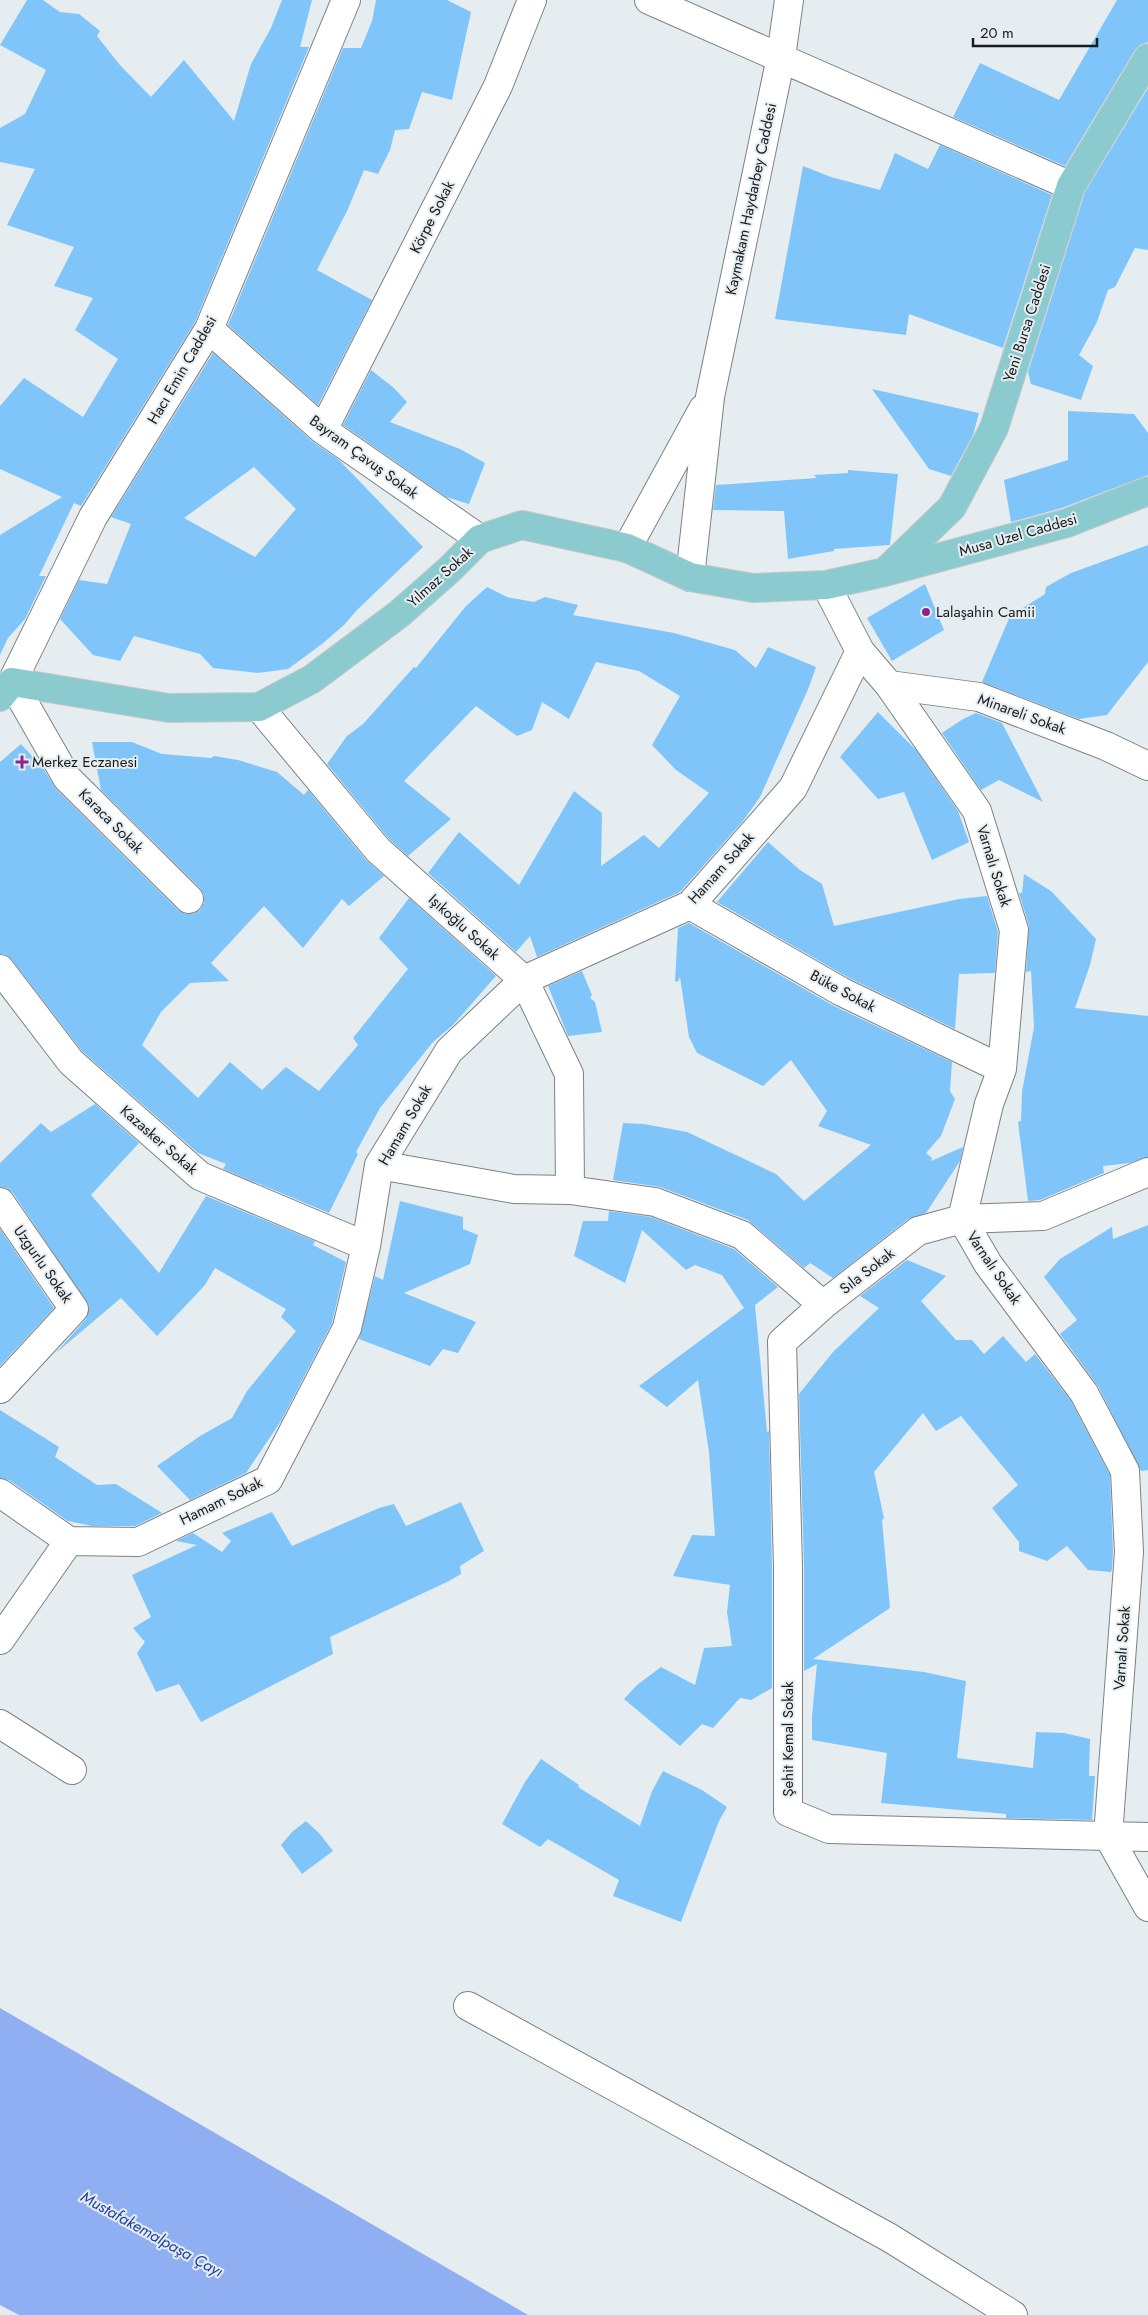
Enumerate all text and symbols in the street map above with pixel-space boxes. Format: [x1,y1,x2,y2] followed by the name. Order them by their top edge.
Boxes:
[973,15,1097,47] scale bar
[980,22,1014,44] text: 20 m
[720,101,782,297] street label: Kaymakam Haydarbey Caddesi
[404,176,460,257] street label: Körpe Sokak
[998,261,1056,385] street label: Yeni Bursa Caddesi
[142,312,222,428] street label: Hacı Emin Caddesi
[305,410,423,504] street label: Bayram Çavuş Sokak
[956,508,1080,562] street label: Musa Uzel Caddesi
[402,541,478,613] street label: Yılmaz Sokak
[936,601,1035,623] place label: Lalaşahin Camii
[920,606,932,618] marker: Lalaşahin Camii
[975,688,1070,740] street label: Minareli Sokak
[32,751,137,773] place label: Merkez Eczanesi
[16,756,28,768] marker: Merkez Eczanesi
[74,784,149,859] street label: Karaca Sokak
[971,822,1017,910] street label: Varnalı Sokak
[683,827,760,909] street label: Hamam Sokak
[423,889,505,965] street label: Işıkoğlu Sokak
[806,964,880,1018] street label: Büke Sokak
[373,1080,437,1169] street label: Hamam Sokak
[115,1100,203,1180] street label: Kazasker Sokak
[8,1221,78,1308] street label: Uzgurlu Sokak
[961,1227,1027,1310] street label: Varnalı Sokak
[835,1242,899,1299] street label: Sıla Sokak
[176,1471,267,1531] street label: Hamam Sokak
[1108,1605,1136,1691] street label: Varnalı Sokak
[777,1681,799,1797] street label: Şehit Kemal Sokak
[77,2185,227,2283] water label: Mustafakemalpaşa Çayı

